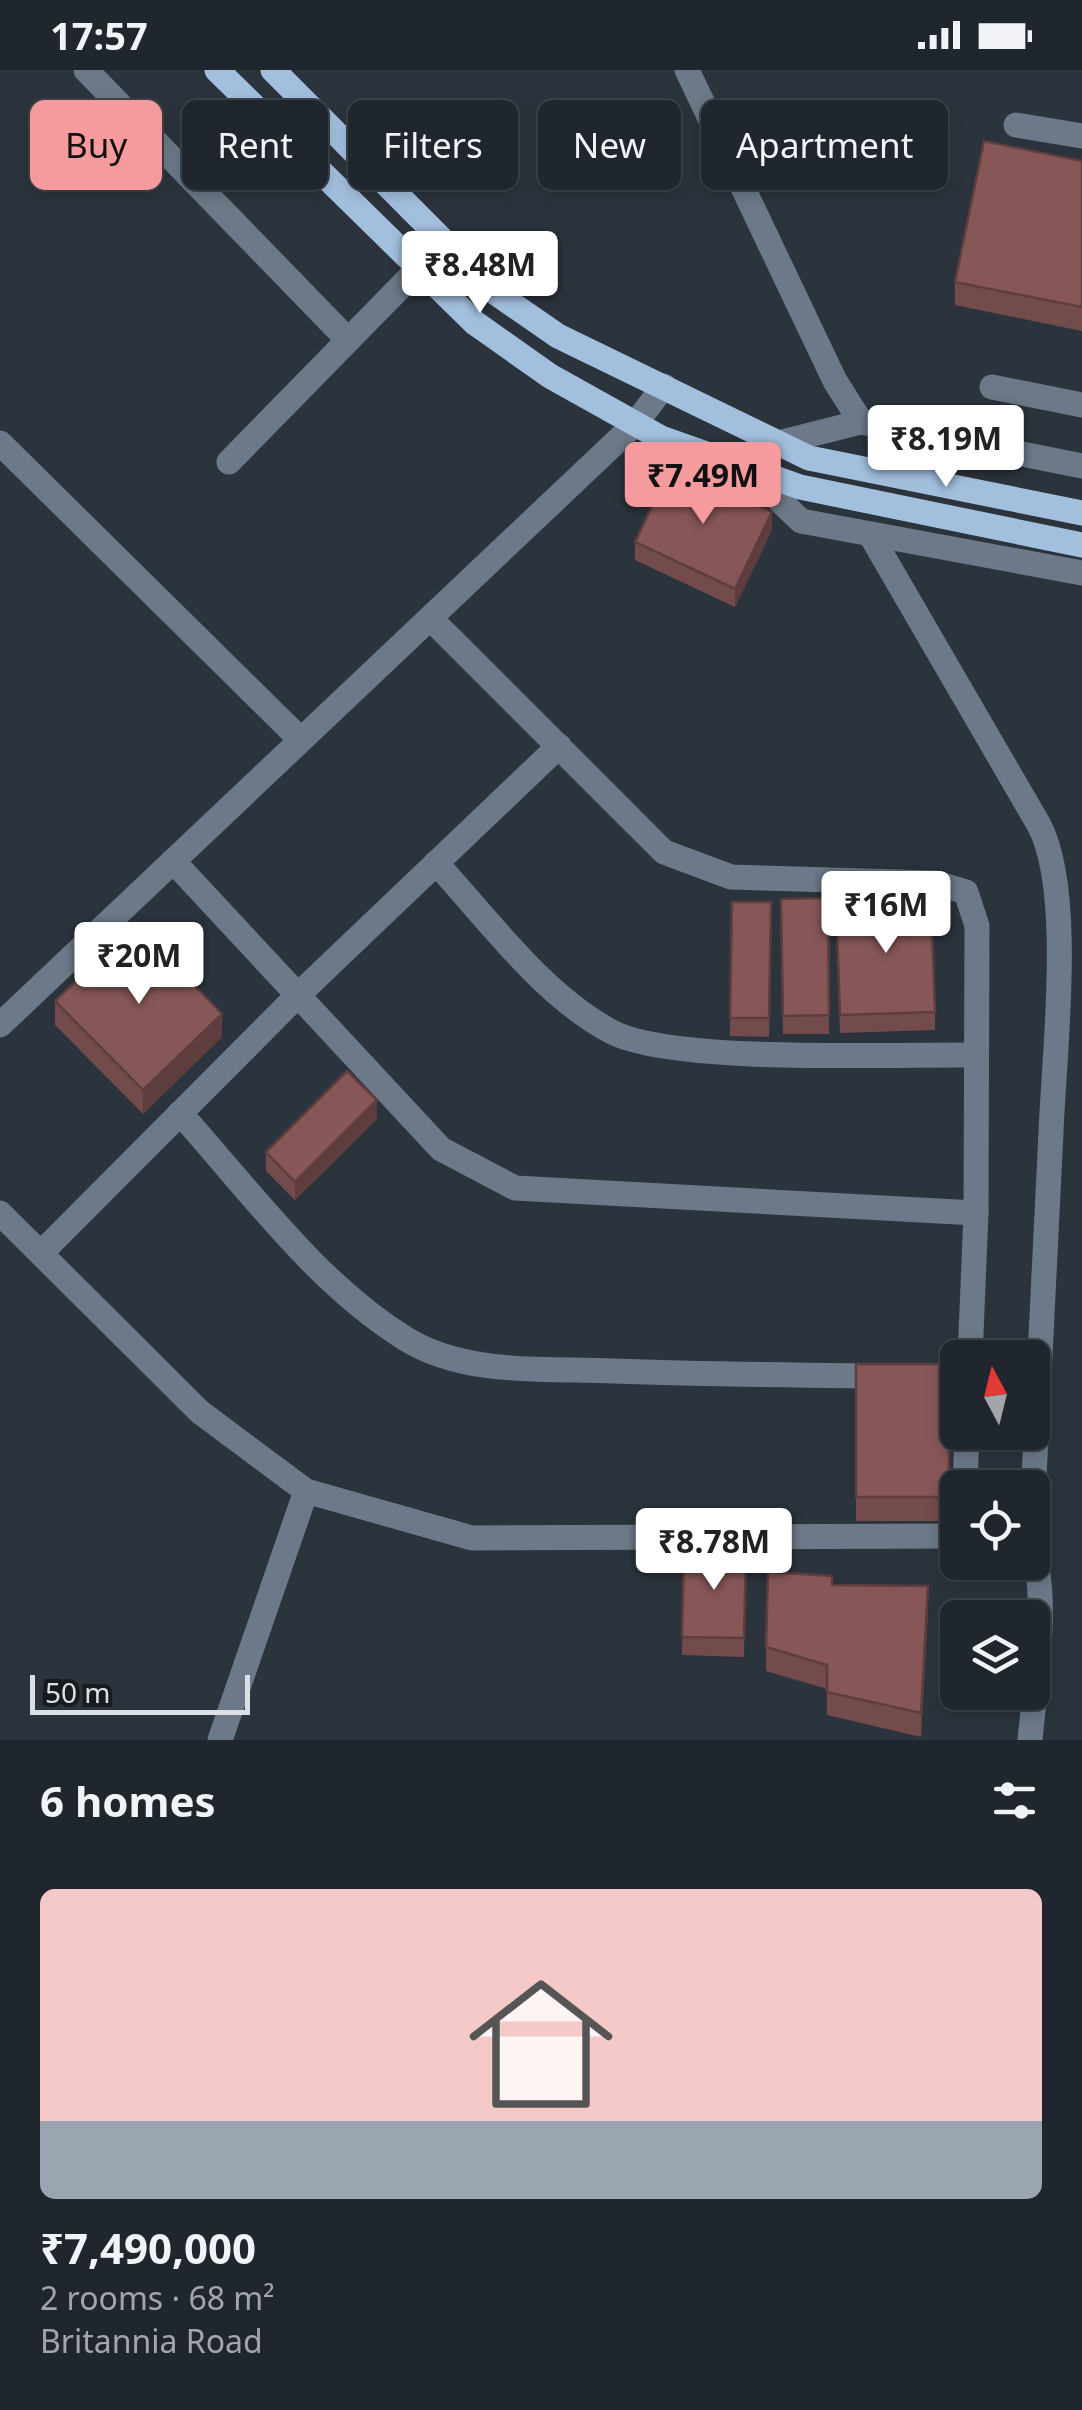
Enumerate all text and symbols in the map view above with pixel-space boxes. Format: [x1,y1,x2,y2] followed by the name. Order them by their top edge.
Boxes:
[50,9,148,61] text: 17:57
[30,100,162,190] chip: Buy
[182,100,328,190] chip: Rent
[348,100,518,190] chip: Filters
[538,100,681,190] chip: New
[701,100,948,190] chip: Apartment
[399,231,561,316] pin: ₹8.48M
[424,242,536,285] text: ₹8.48M
[865,405,1027,490] pin: ₹8.19M
[890,416,1002,459] text: ₹8.19M
[622,442,784,527] pin: ₹7.49M
[647,453,759,496] text: ₹7.49M
[827,871,945,956] pin: ₹16M
[843,882,929,925] text: ₹16M
[80,922,198,1007] pin: ₹20M
[96,933,182,976] text: ₹20M
[940,1340,1050,1450] north arrow
[940,1340,1050,1710] map controls
[940,1470,1050,1580] button: locate
[633,1508,795,1593] pin: ₹8.78M
[658,1519,770,1562] text: ₹8.78M
[940,1600,1050,1710] button: layers
[30,1670,250,1714] scale bar
[45,1673,111,1711] text: 50 m
[40,1772,216,1829] text: 6 homes
[987,1773,1042,1828] icon: filters
[451,1954,631,2134] icon: home
[40,2219,256,2276] text: ₹7,490,000
[40,2276,274,2319] text: 2 rooms · 68 m²
[40,2319,263,2362] text: Britannia Road

